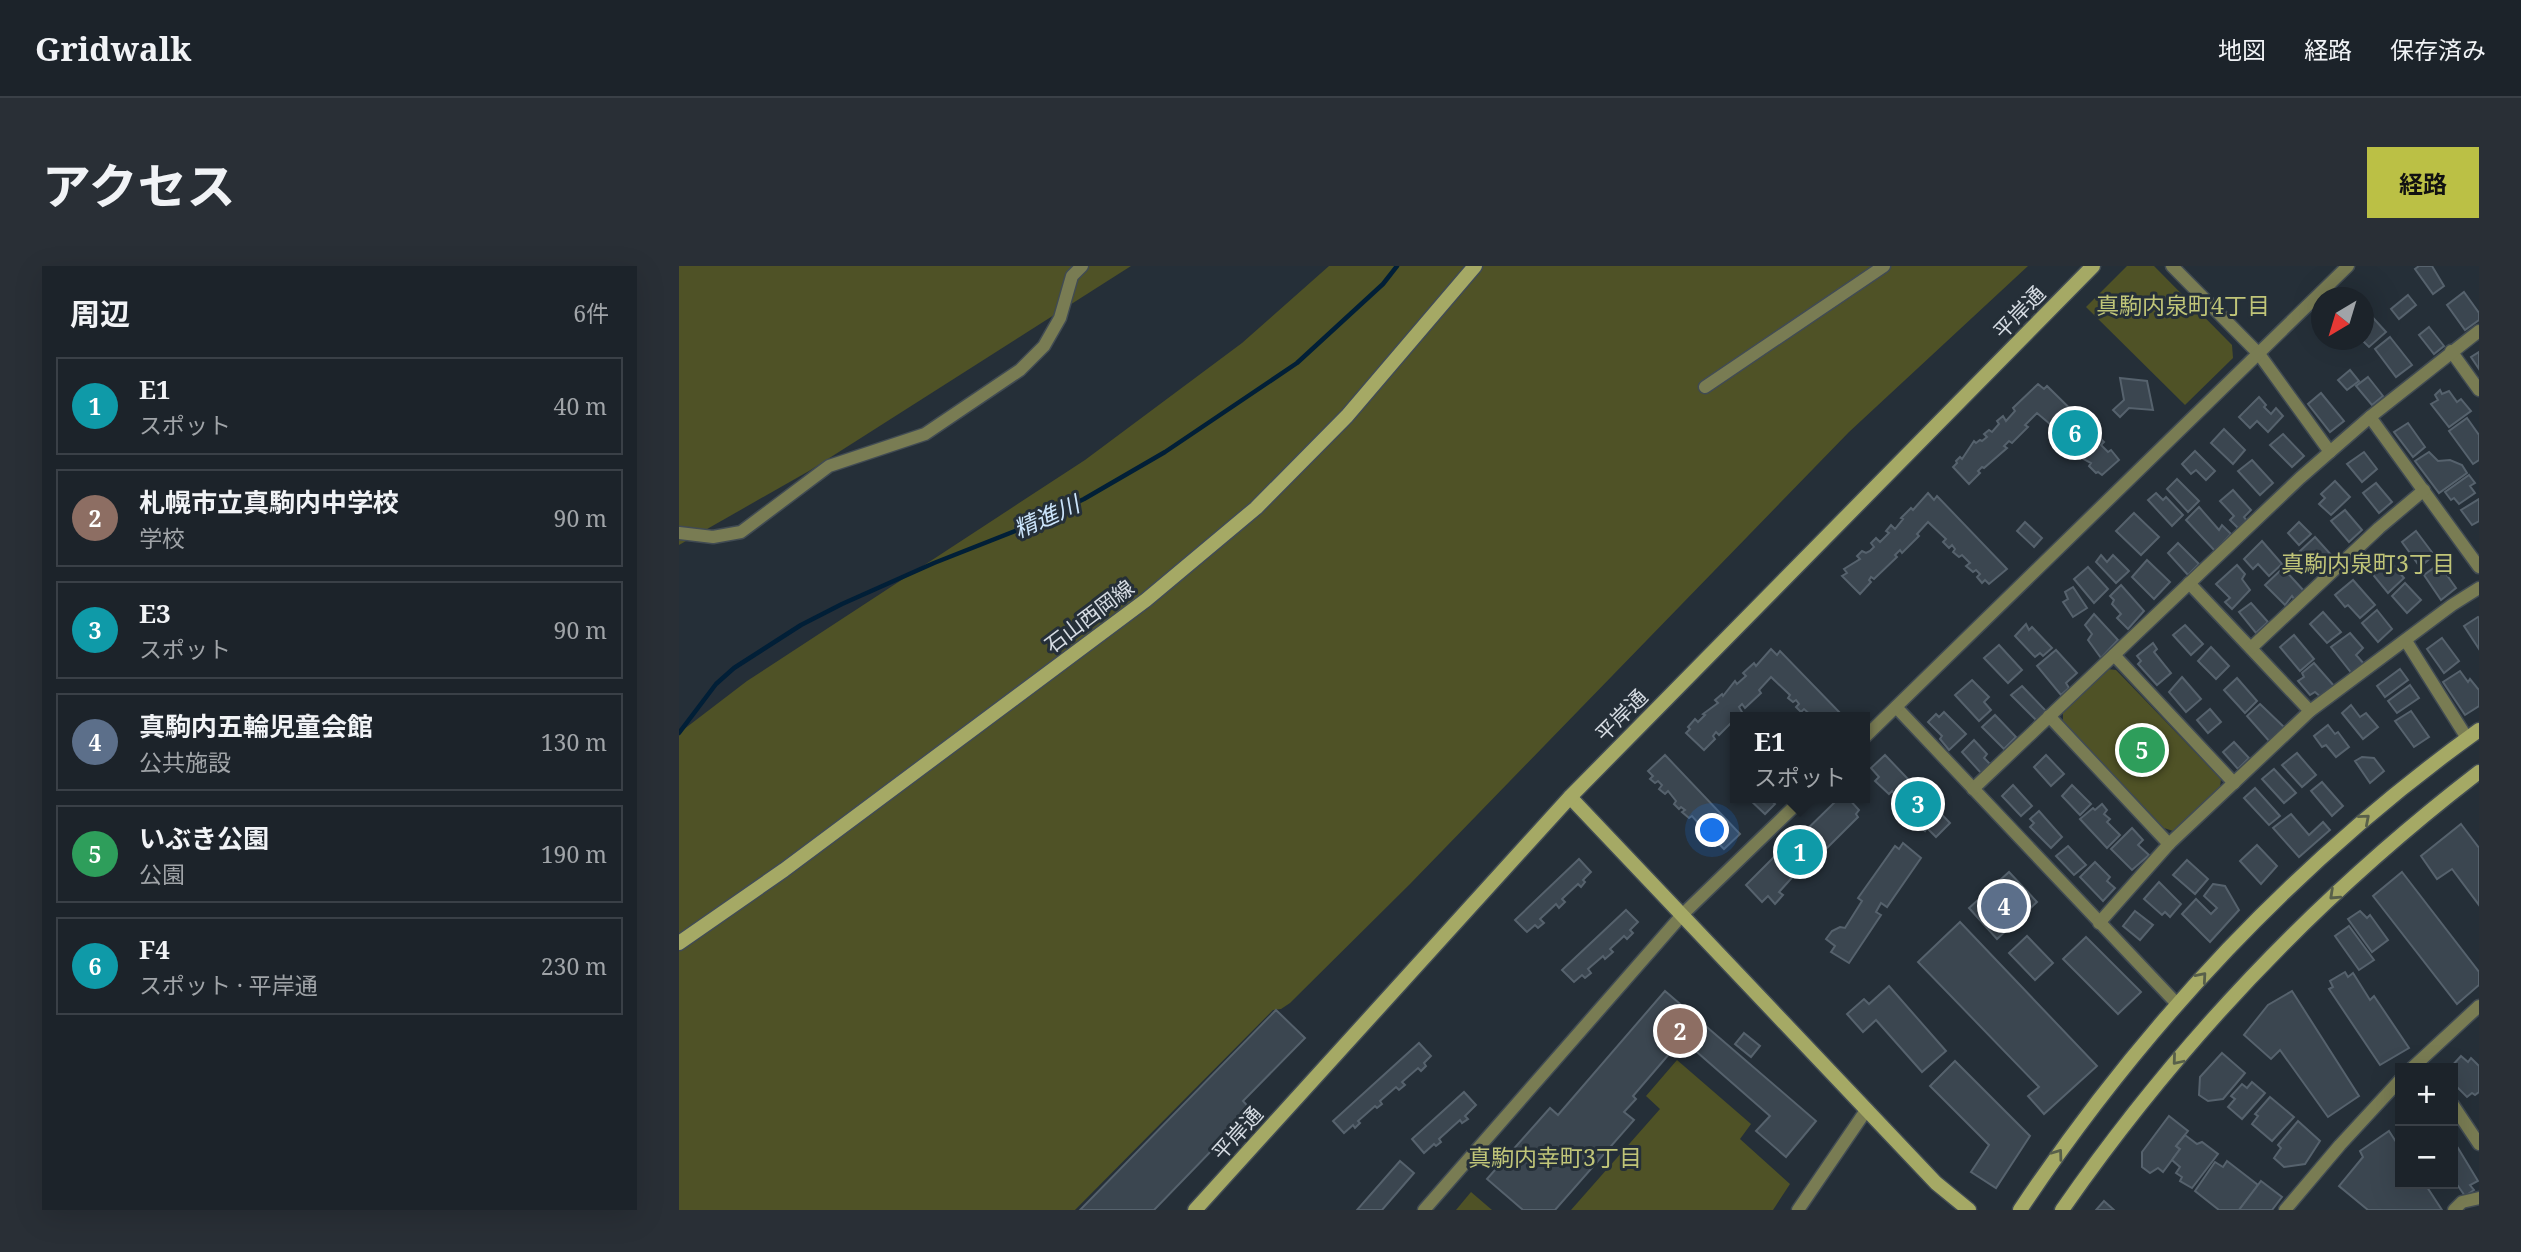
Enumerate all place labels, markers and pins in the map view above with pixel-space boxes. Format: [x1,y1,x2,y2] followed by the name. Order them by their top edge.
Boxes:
[2052,407,2098,459] pin: 6
[2119,724,2165,776] pin: 5
[1895,778,1941,830] pin: 3
[1777,826,1823,878] pin: 1
[1981,880,2027,932] pin: 4
[1657,1005,1703,1057] pin: 2

